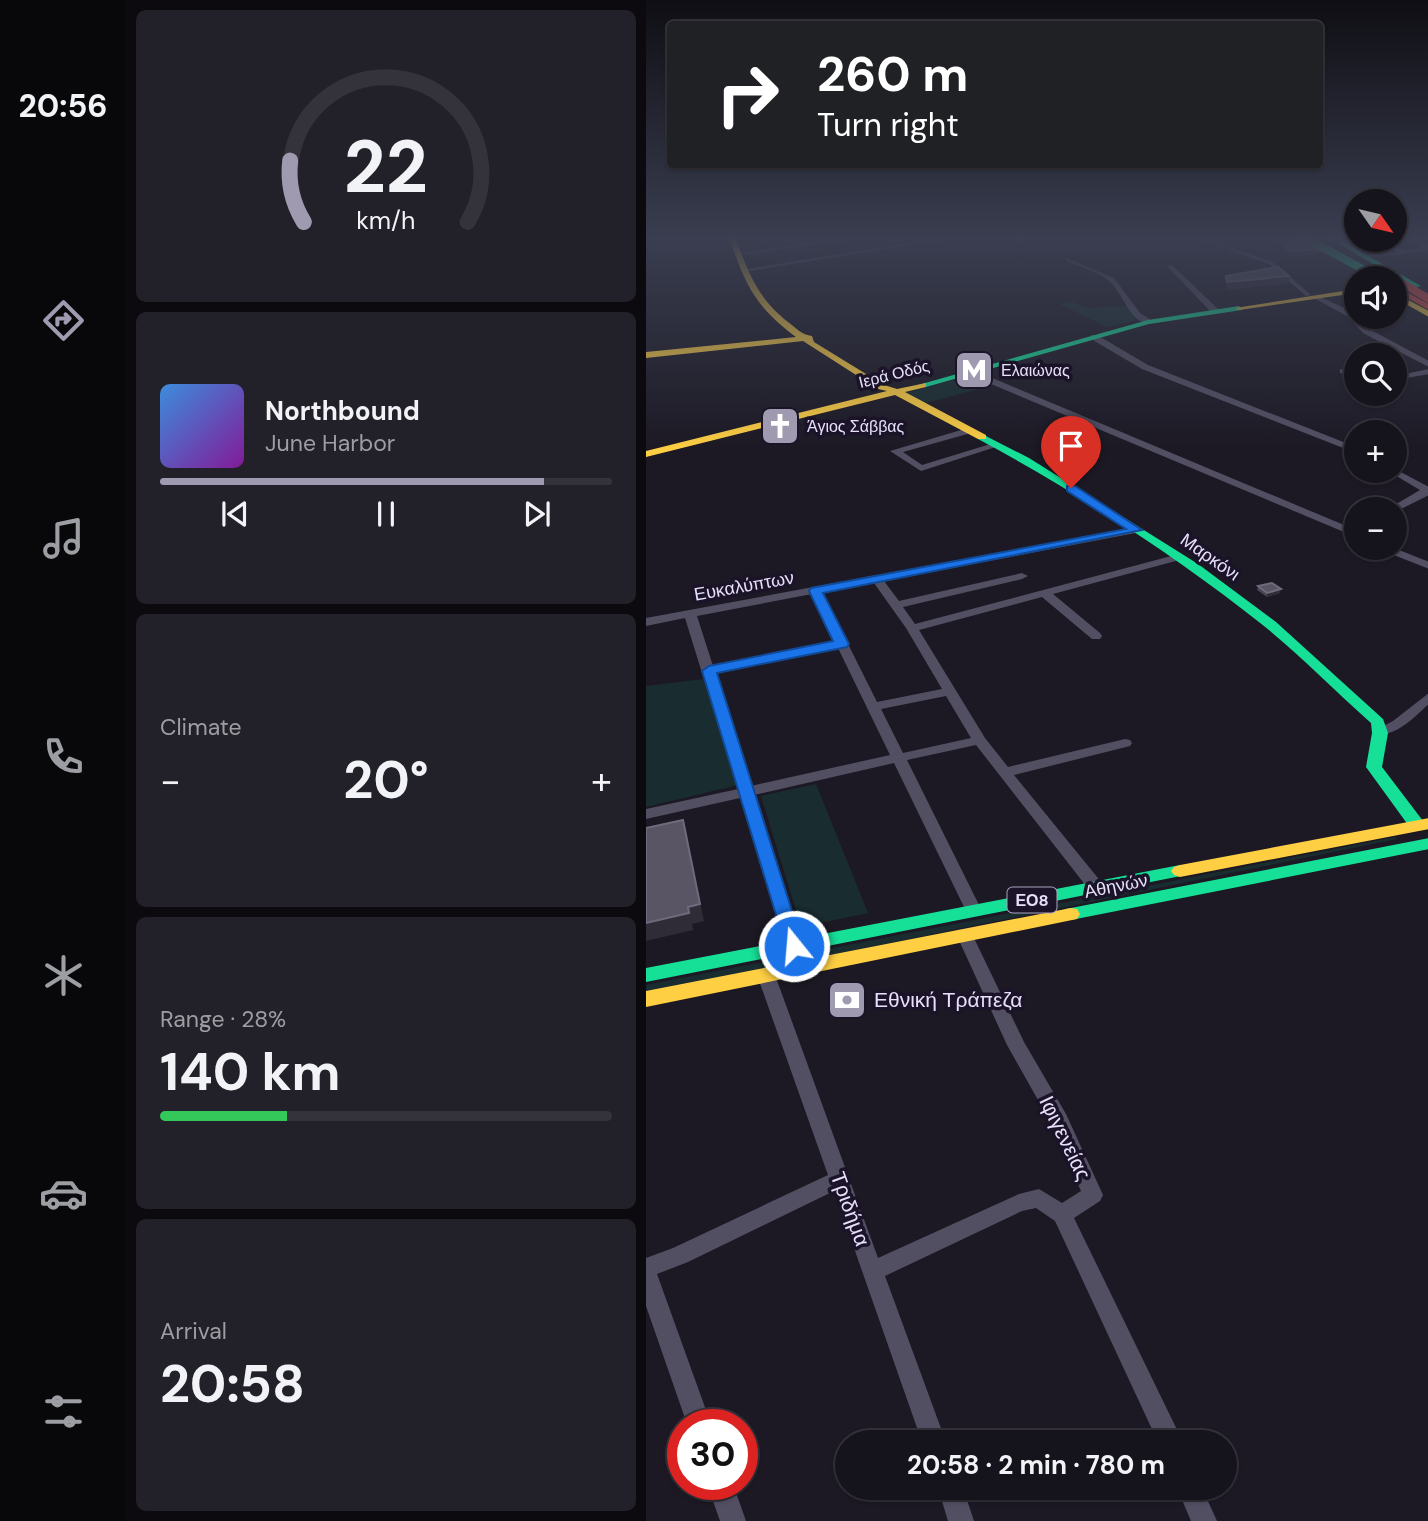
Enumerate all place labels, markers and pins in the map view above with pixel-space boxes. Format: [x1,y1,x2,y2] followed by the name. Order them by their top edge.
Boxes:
[953,349,995,391] metro station icon: Ελαιώνας
[1001,360,1070,381] place label: Ελαιώνας
[759,405,801,447] church icon: Άγιος Σάββας
[807,416,905,437] place label: Άγιος Σάββας
[1041,416,1101,488] pin
[826,979,868,1021] bank icon: Εθνική Τράπεζα
[874,986,1022,1014] place label: Εθνική Τράπεζα

